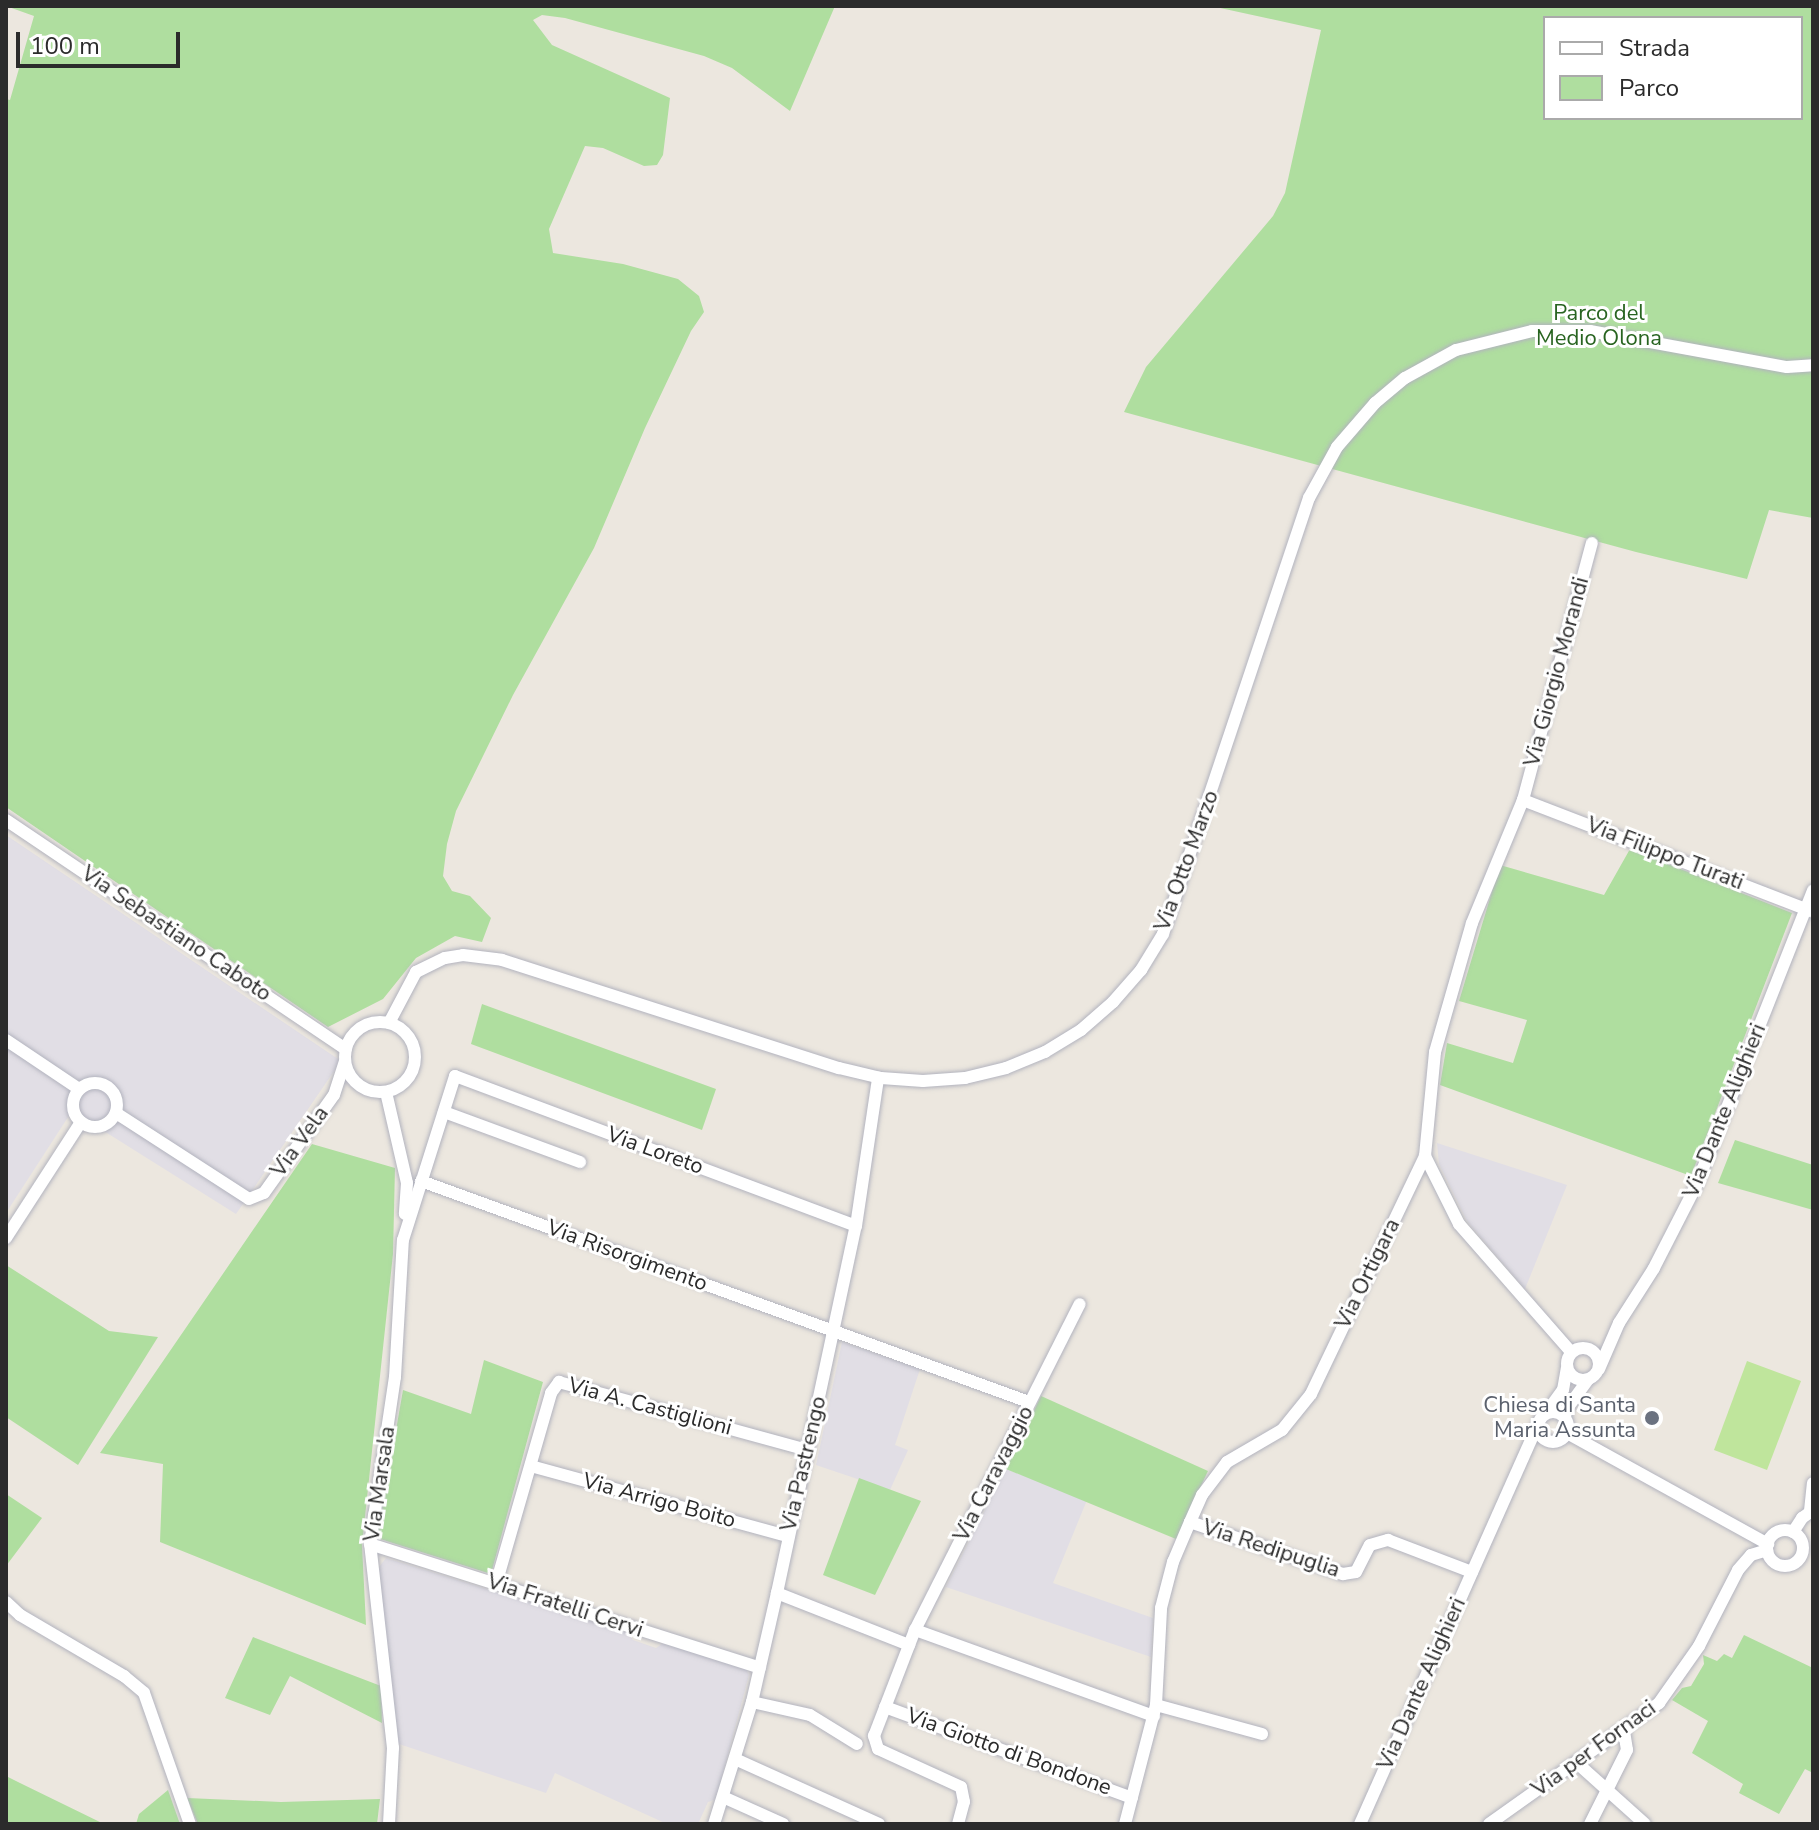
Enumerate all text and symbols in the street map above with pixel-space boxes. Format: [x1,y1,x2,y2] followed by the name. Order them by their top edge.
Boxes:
[20,16,184,66] scale bar
[1543,16,1803,120] legend
[30,30,100,62] text: 100 m
[1619,32,1690,64] text: Strada
[1619,72,1679,104] text: Parco
[1536,300,1662,352] park label: Parco del Medio Olona
[1519,574,1595,770] street label: Via Giorgio Morandi
[1149,787,1225,935] street label: Via Otto Marzo
[1583,812,1747,896] street label: Via Filippo Turati
[76,861,276,1007] street label: Via Sebastiano Caboto
[1678,1020,1772,1202] street label: Via Dante Alighieri
[265,1101,335,1183] street label: Via Vela
[603,1121,707,1181] street label: Via Loreto
[1330,1214,1406,1334] street label: Via Ortigara
[543,1215,711,1297] street label: Via Risorgimento
[565,1372,735,1442] street label: Via A. Castiglioni
[1483,1392,1636,1444] place label: Chiesa di Santa Maria Assunta
[776,1394,832,1534] street label: Via Pastrengo
[948,1402,1040,1546] street label: Via Caravaggio
[1643,1409,1661,1427] marker: Chiesa di Santa Maria Assunta
[359,1425,401,1543] street label: Via Marsala
[580,1468,738,1534] street label: Via Arrigo Boito
[1199,1514,1343,1584] street label: Via Redipuglia
[484,1568,646,1644] street label: Via Fratelli Cervi
[1372,1594,1472,1774] street label: Via Dante Alighieri
[1527,1695,1661,1803] street label: Via per Fornaci
[903,1703,1115,1801] street label: Via Giotto di Bondone

